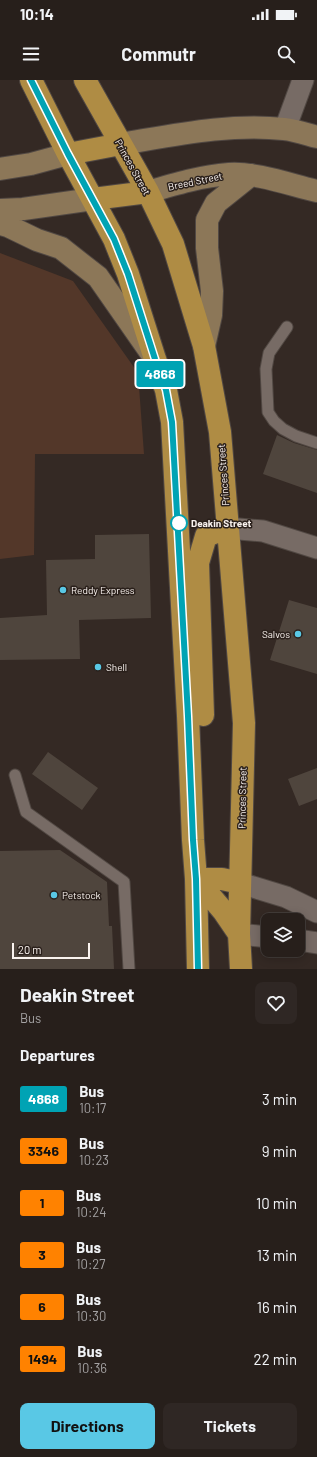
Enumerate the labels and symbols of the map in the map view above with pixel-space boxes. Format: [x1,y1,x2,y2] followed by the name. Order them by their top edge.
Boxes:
[113,137,153,197] street label: Princes Street
[167,169,224,193] street label: Breed Street
[132,361,188,387] line badge: 4868
[215,443,231,506] street label: Princes Street
[170,514,188,532] marker: Deakin Street
[191,517,251,529] place label: Deakin Street
[71,584,135,596] place label: Reddy Express
[58,585,68,595] marker: Reddy Express
[262,628,290,640] place label: Salvos
[293,629,303,639] marker: Salvos
[106,661,127,673] place label: Shell
[93,662,103,672] marker: Shell
[235,767,249,829] street label: Princes Street
[62,889,101,901] place label: Petstock
[49,890,59,900] marker: Petstock
[12,941,90,960] scale bar

